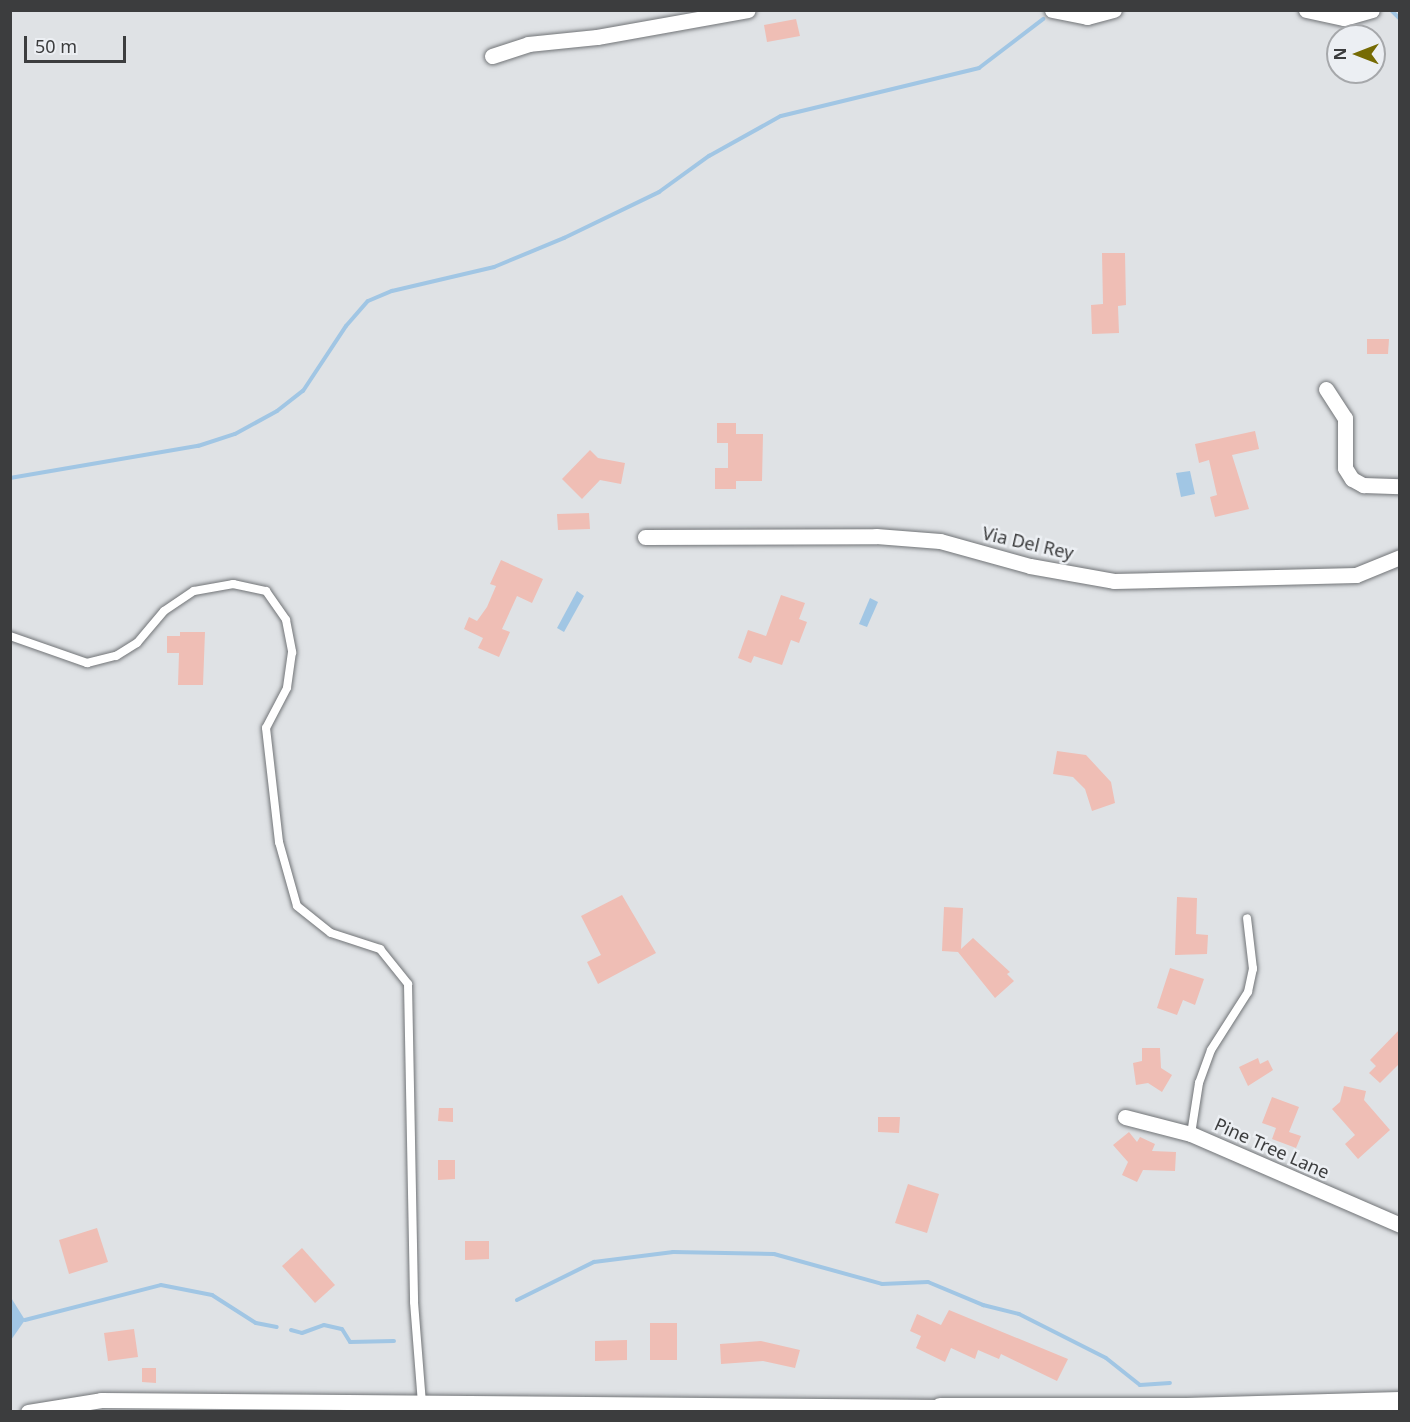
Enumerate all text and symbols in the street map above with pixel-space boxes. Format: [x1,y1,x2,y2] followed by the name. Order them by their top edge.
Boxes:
[27,24,129,62] scale bar
[1326,24,1386,84] north arrow
[35,34,77,58] text: 50 m
[1329,48,1351,61] text: N
[980,522,1076,564] street label: Via Del Rey
[1211,1113,1333,1183] street label: Pine Tree Lane

